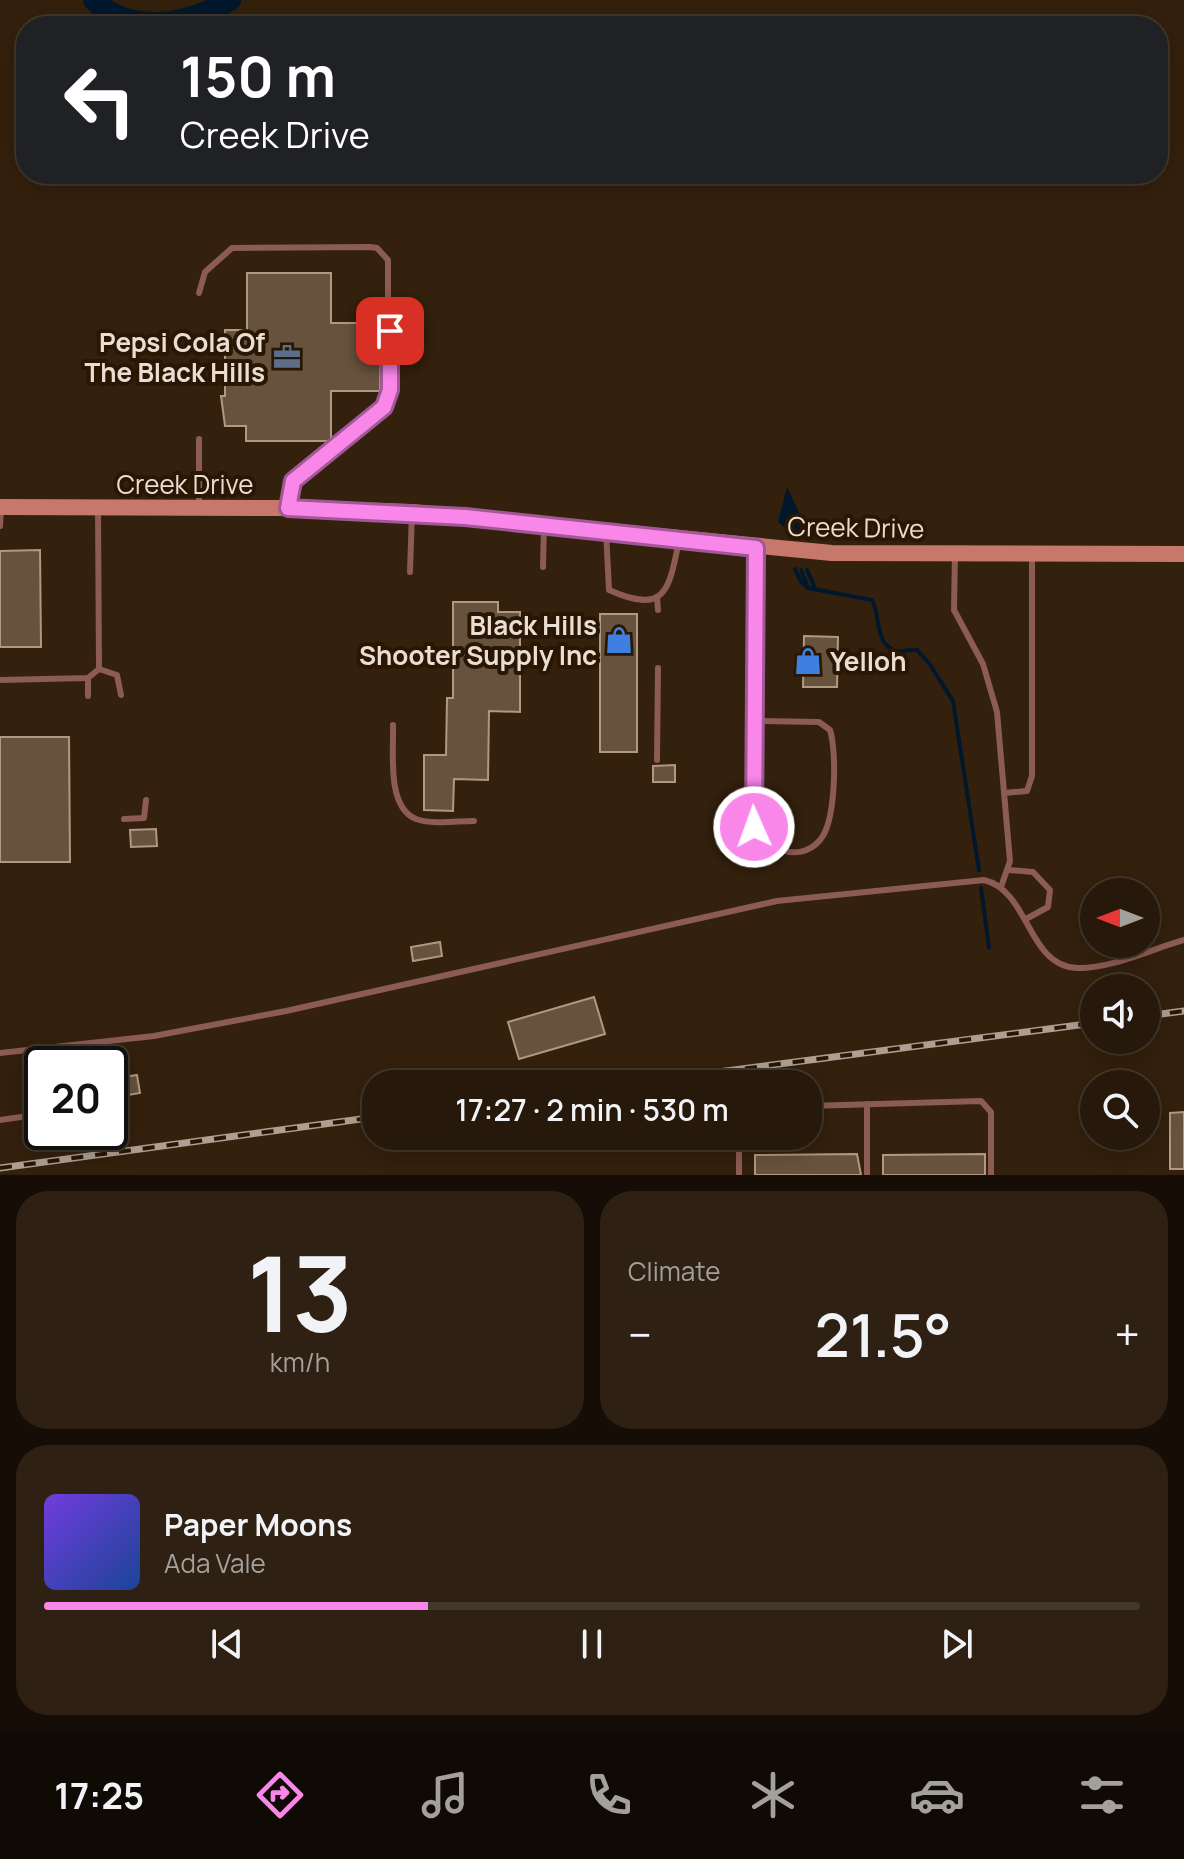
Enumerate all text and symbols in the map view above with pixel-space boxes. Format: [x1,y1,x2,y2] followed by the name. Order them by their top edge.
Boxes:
[180,37,336,114] text: 150 m
[48,48,152,152] icon: left
[180,110,370,159] text: Creek Drive
[356,297,424,365] pin
[368,309,412,353] icon: arrive
[85,324,265,390] place label: Pepsi Cola Of The Black Hills
[272,342,302,372] office icon: Pepsi Cola Of The Black Hills
[117,466,254,502] street label: Creek Drive
[787,508,925,546] street label: Creek Drive
[359,607,597,673] place label: Black Hills Shooter Supply Inc
[604,625,634,655] shop icon: Black Hills Shooter Supply Inc
[830,643,906,679] place label: Yelloh
[793,646,823,676] shop icon: Yelloh
[712,785,796,869] position arrow
[1080,878,1160,958] north arrow
[1080,878,1160,1150] map controls
[1080,974,1160,1054] button: sound
[24,1046,128,1150] speed limit sign: 20
[1080,1070,1160,1150] button: search
[455,1089,729,1130] text: 17:27 · 2 min · 530 m
[247,1221,353,1363] text: 13
[628,1253,720,1289] text: Climate
[815,1293,952,1375] text: 21.5°
[628,1304,652,1364] text: −
[1115,1304,1140,1364] text: +
[270,1344,330,1380] text: km/h
[164,1504,352,1545] text: Paper Moons
[164,1545,266,1581] text: Ada Vale
[205,1622,249,1666] icon: previous
[570,1622,614,1666] icon: pause
[935,1622,979,1666] icon: next
[252,1767,308,1823] icon: directions
[417,1767,473,1823] icon: music
[581,1767,637,1823] icon: phone
[745,1767,801,1823] icon: climate
[909,1767,965,1823] icon: car
[1074,1767,1130,1823] icon: filters
[54,1771,144,1820] text: 17:25

